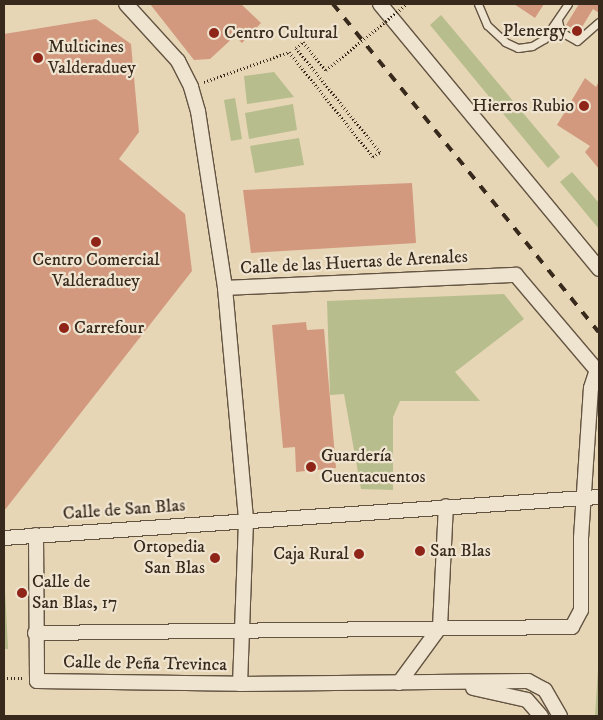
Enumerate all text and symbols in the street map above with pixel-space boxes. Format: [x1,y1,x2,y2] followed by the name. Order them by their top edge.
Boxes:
[503,20,567,42] place label: Plenergy
[224,22,338,44] place label: Centro Cultural
[571,25,583,37] marker: Plenergy
[208,27,220,39] marker: Centro Cultural
[48,37,136,80] place label: Multicines Valderaduey
[32,52,44,64] marker: Multicines Valderaduey
[472,95,574,117] place label: Hierros Rubio
[578,100,590,112] marker: Hierros Rubio
[90,236,102,248] marker: Centro Comercial Valderaduey
[240,246,468,280] street label: Calle de las Huertas de Arenales
[32,250,160,292] place label: Centro Comercial Valderaduey
[74,317,144,339] place label: Carrefour
[58,322,70,334] marker: Carrefour
[321,446,426,488] place label: Guardería Cuentacuentos
[305,461,317,473] marker: Guardería Cuentacuentos
[62,495,186,525] street label: Calle de San Blas
[133,537,205,580] place label: Ortopedia San Blas
[430,540,491,562] place label: San Blas
[273,543,349,565] place label: Caja Rural
[414,545,426,557] marker: San Blas
[353,548,365,560] marker: Caja Rural
[209,552,221,564] marker: Ortopedia San Blas
[32,572,118,614] place label: Calle de San Blas, 17
[16,587,28,599] marker: Calle de San Blas, 17
[63,652,227,676] street label: Calle de Peña Trevinca

